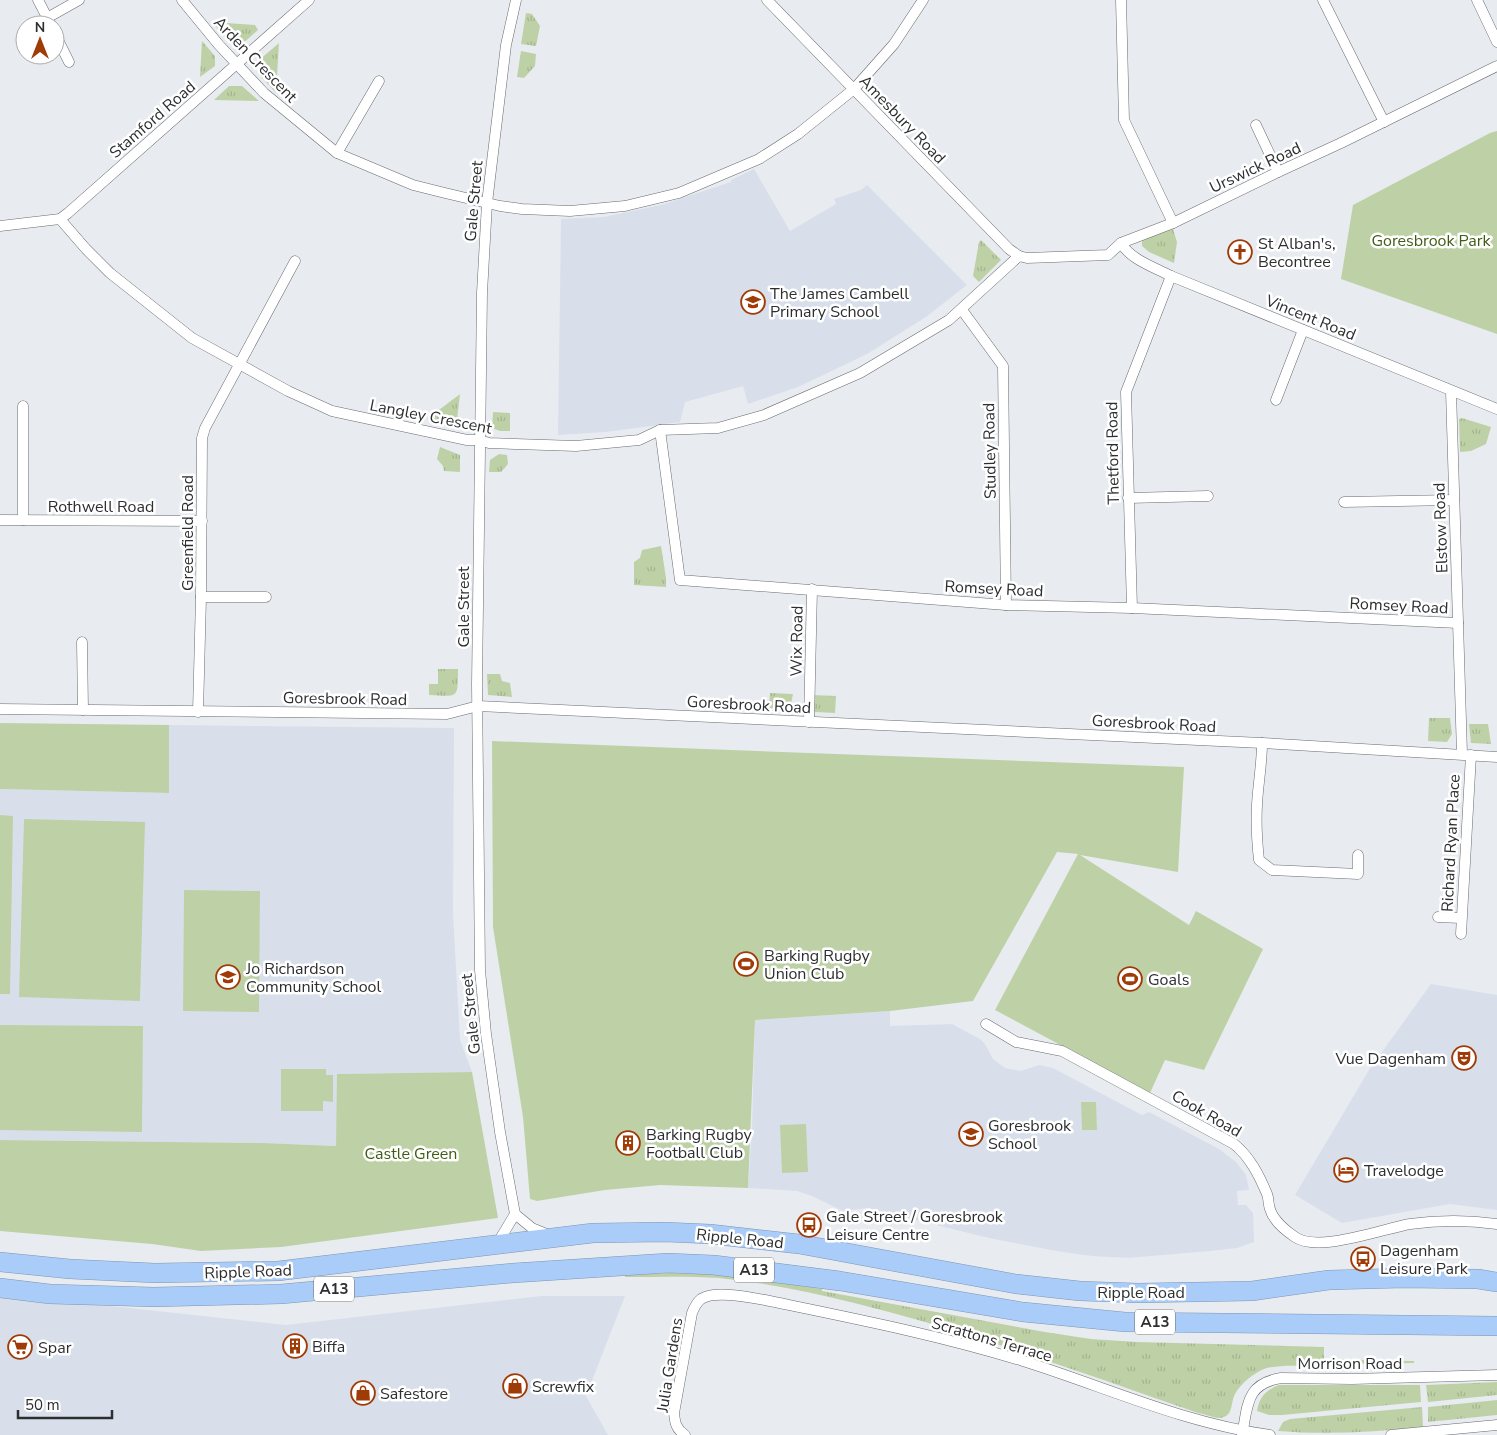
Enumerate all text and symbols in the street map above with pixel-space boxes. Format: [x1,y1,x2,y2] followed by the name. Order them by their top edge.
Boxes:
[209,12,302,108] street label: Arden Crescent
[15,15,65,65] north arrow
[35,18,45,37] text: N
[854,70,950,169] street label: Amesbury Road
[105,76,201,163] street label: Stamford Road
[1206,137,1305,199] street label: Urswick Road
[460,159,489,242] street label: Gale Street
[1371,230,1492,252] park label: Goresbrook Park
[1258,233,1336,273] place label: St Alban's, Becontree
[1227,239,1253,265] church icon: St Alban's, Becontree
[770,283,909,323] place label: The James Cambell Primary School
[740,289,766,315] school or university icon: The James Cambell Primary School
[1261,289,1359,346] street label: Vincent Road
[368,394,494,440] street label: Langley Crescent
[1101,401,1125,505] street label: Thetford Road
[978,403,1002,499] street label: Studley Road
[177,475,199,591] street label: Greenfield Road
[1428,482,1454,574] street label: Elstow Road
[48,496,154,518] street label: Rothwell Road
[453,566,475,648] street label: Gale Street
[944,575,1044,603] street label: Romsey Road
[1349,592,1449,620] street label: Romsey Road
[785,605,809,677] street label: Wix Road
[283,687,407,711] street label: Goresbrook Road
[686,691,812,719] street label: Goresbrook Road
[1091,710,1217,738] street label: Goresbrook Road
[1436,774,1466,913] street label: Richard Ryan Place
[764,945,871,985] place label: Barking Rugby Union Club
[733,951,759,977] sports icon: Barking Rugby Union Club
[245,958,381,998] place label: Jo Richardson Community School
[215,964,241,990] school or university icon: Jo Richardson Community School
[1117,966,1143,992] sports icon: Goals
[1148,969,1189,991] place label: Goals
[456,972,486,1055] street label: Gale Street
[1451,1045,1477,1071] theatre icon: Vue Dagenham
[1335,1048,1446,1070] place label: Vue Dagenham
[1168,1085,1245,1143] street label: Cook Road
[988,1115,1072,1155] place label: Goresbrook School
[958,1121,984,1147] school or university icon: Goresbrook School
[646,1124,753,1164] place label: Barking Rugby Football Club
[615,1130,641,1156] building icon: Barking Rugby Football Club
[365,1143,457,1165] park label: Castle Green
[1333,1157,1359,1183] hotel icon: Travelodge
[1364,1160,1444,1182] place label: Travelodge
[826,1206,1004,1246] place label: Gale Street / Goresbrook Leisure Centre
[796,1212,822,1238] bus stop icon: Gale Street / Goresbrook Leisure Centre
[695,1223,785,1255] street label: Ripple Road
[1380,1240,1469,1280] place label: Dagenham Leisure Park
[1350,1246,1376,1272] bus stop icon: Dagenham Leisure Park
[734,1258,774,1282] road number: A13
[204,1259,292,1285] street label: Ripple Road
[314,1276,354,1302] road number: A13
[1097,1282,1185,1304] street label: Ripple Road
[1135,1310,1175,1334] road number: A13
[929,1312,1055,1368] street label: Scrattons Terrace
[651,1316,688,1415] street label: Julia Gardens
[282,1333,308,1359] building icon: Biffa
[7,1334,33,1360] supermarket icon: Spar
[312,1336,345,1358] place label: Biffa
[38,1337,72,1359] place label: Spar
[1298,1353,1402,1375] street label: Morrison Road
[502,1373,528,1399] shop icon: Screwfix
[532,1376,595,1398] place label: Screwfix
[350,1380,376,1406] shop icon: Safestore
[380,1383,448,1405] place label: Safestore
[18,1388,111,1420] scale bar
[25,1395,60,1415] text: 50 m

